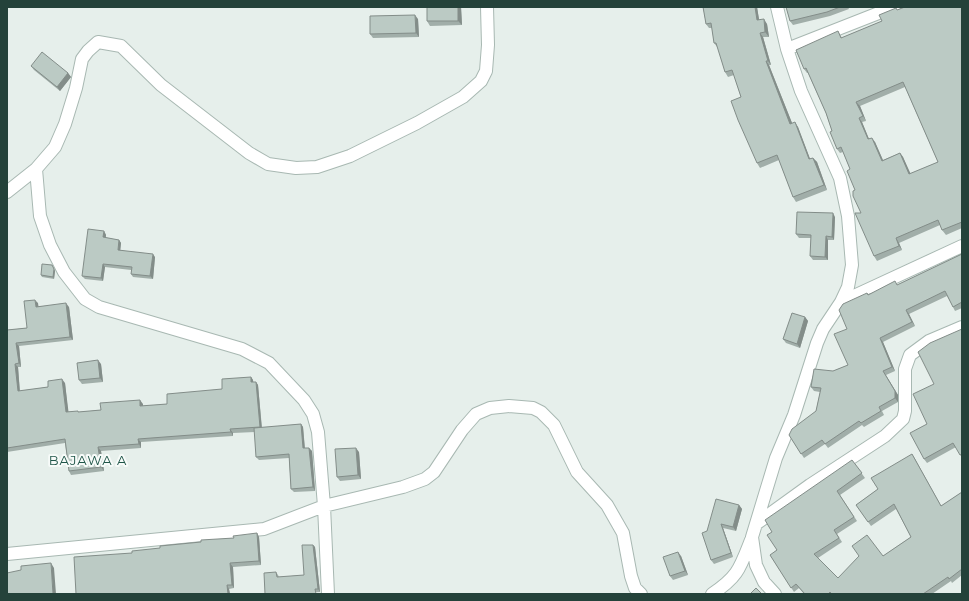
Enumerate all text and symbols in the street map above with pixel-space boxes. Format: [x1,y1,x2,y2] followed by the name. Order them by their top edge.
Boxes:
[49,452,127,468] district label: BAJAWA A

